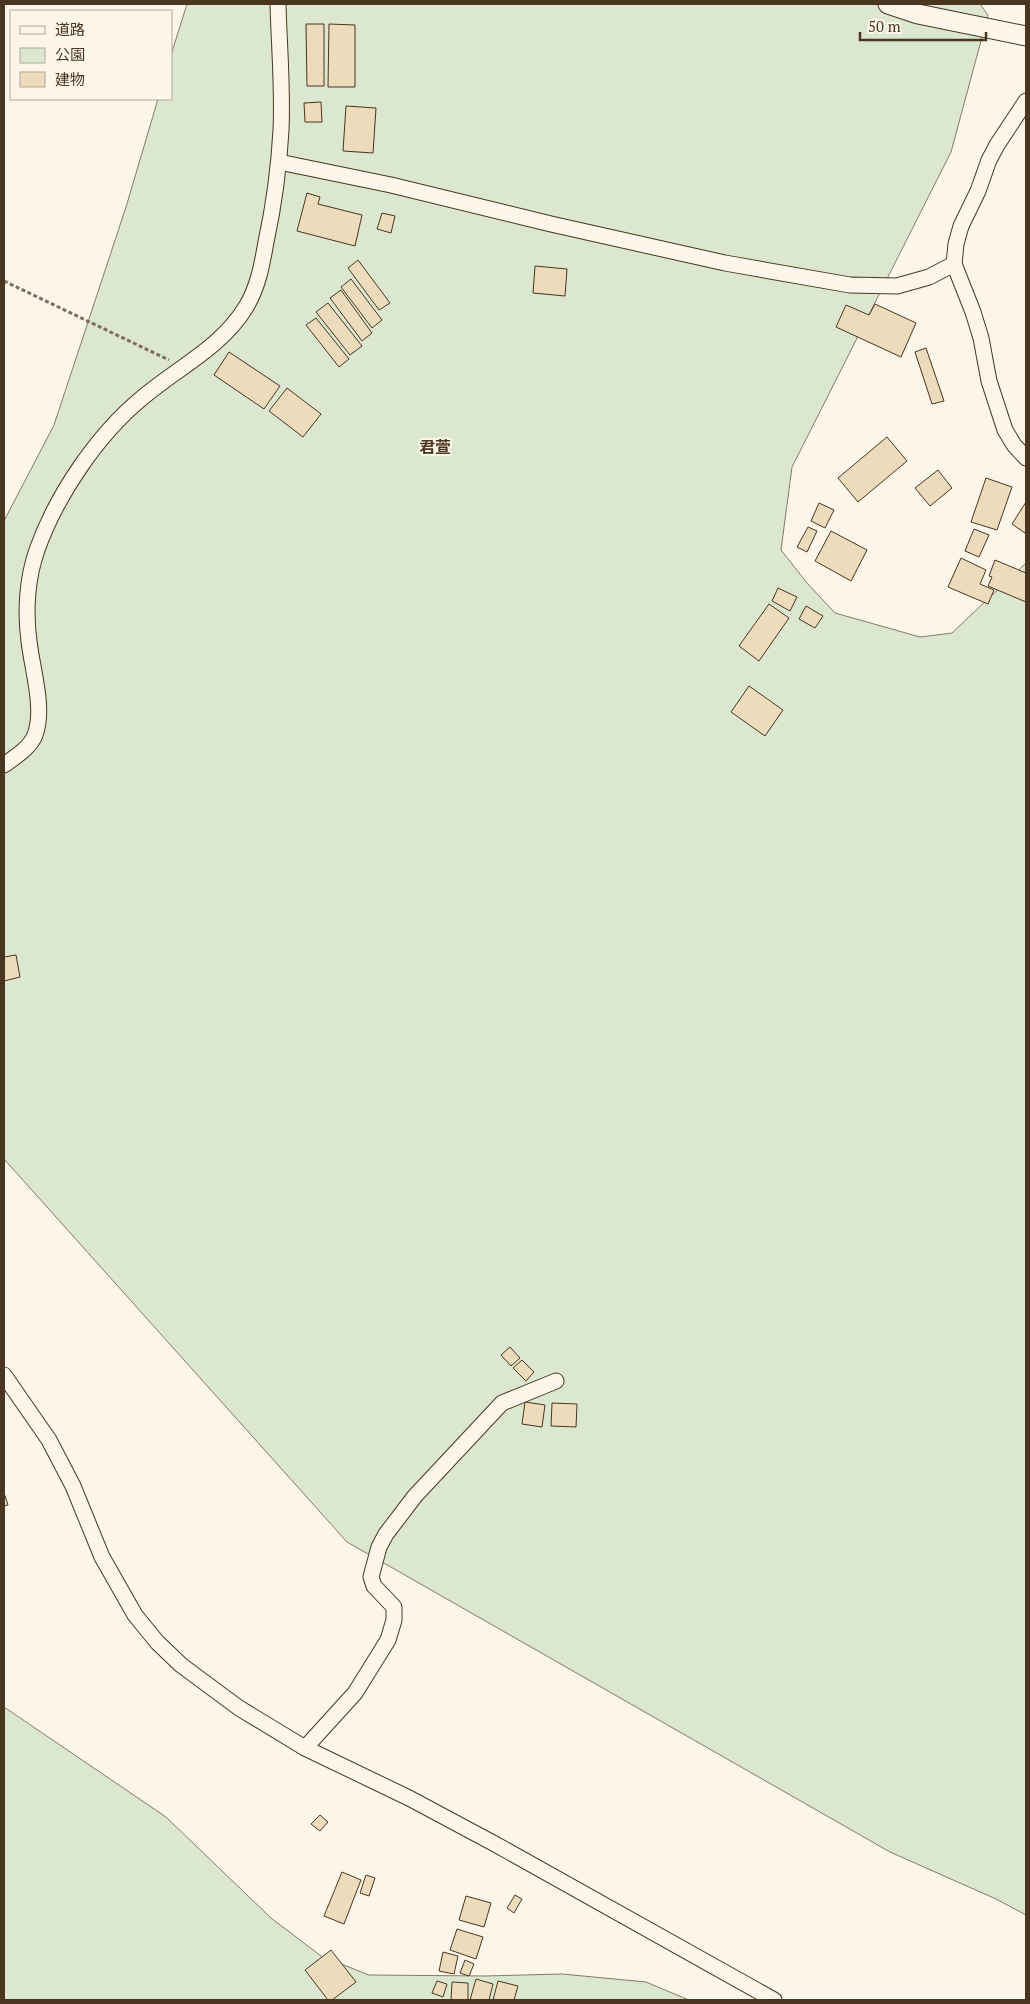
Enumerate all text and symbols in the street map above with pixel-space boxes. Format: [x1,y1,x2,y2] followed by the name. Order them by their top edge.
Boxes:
[10,10,172,100] legend
[860,10,986,42] scale bar
[868,16,901,36] text: 50 m
[55,19,85,39] text: 道路
[55,44,85,64] text: 公園
[55,69,85,89] text: 建物
[419,436,451,458] district label: 君萱

